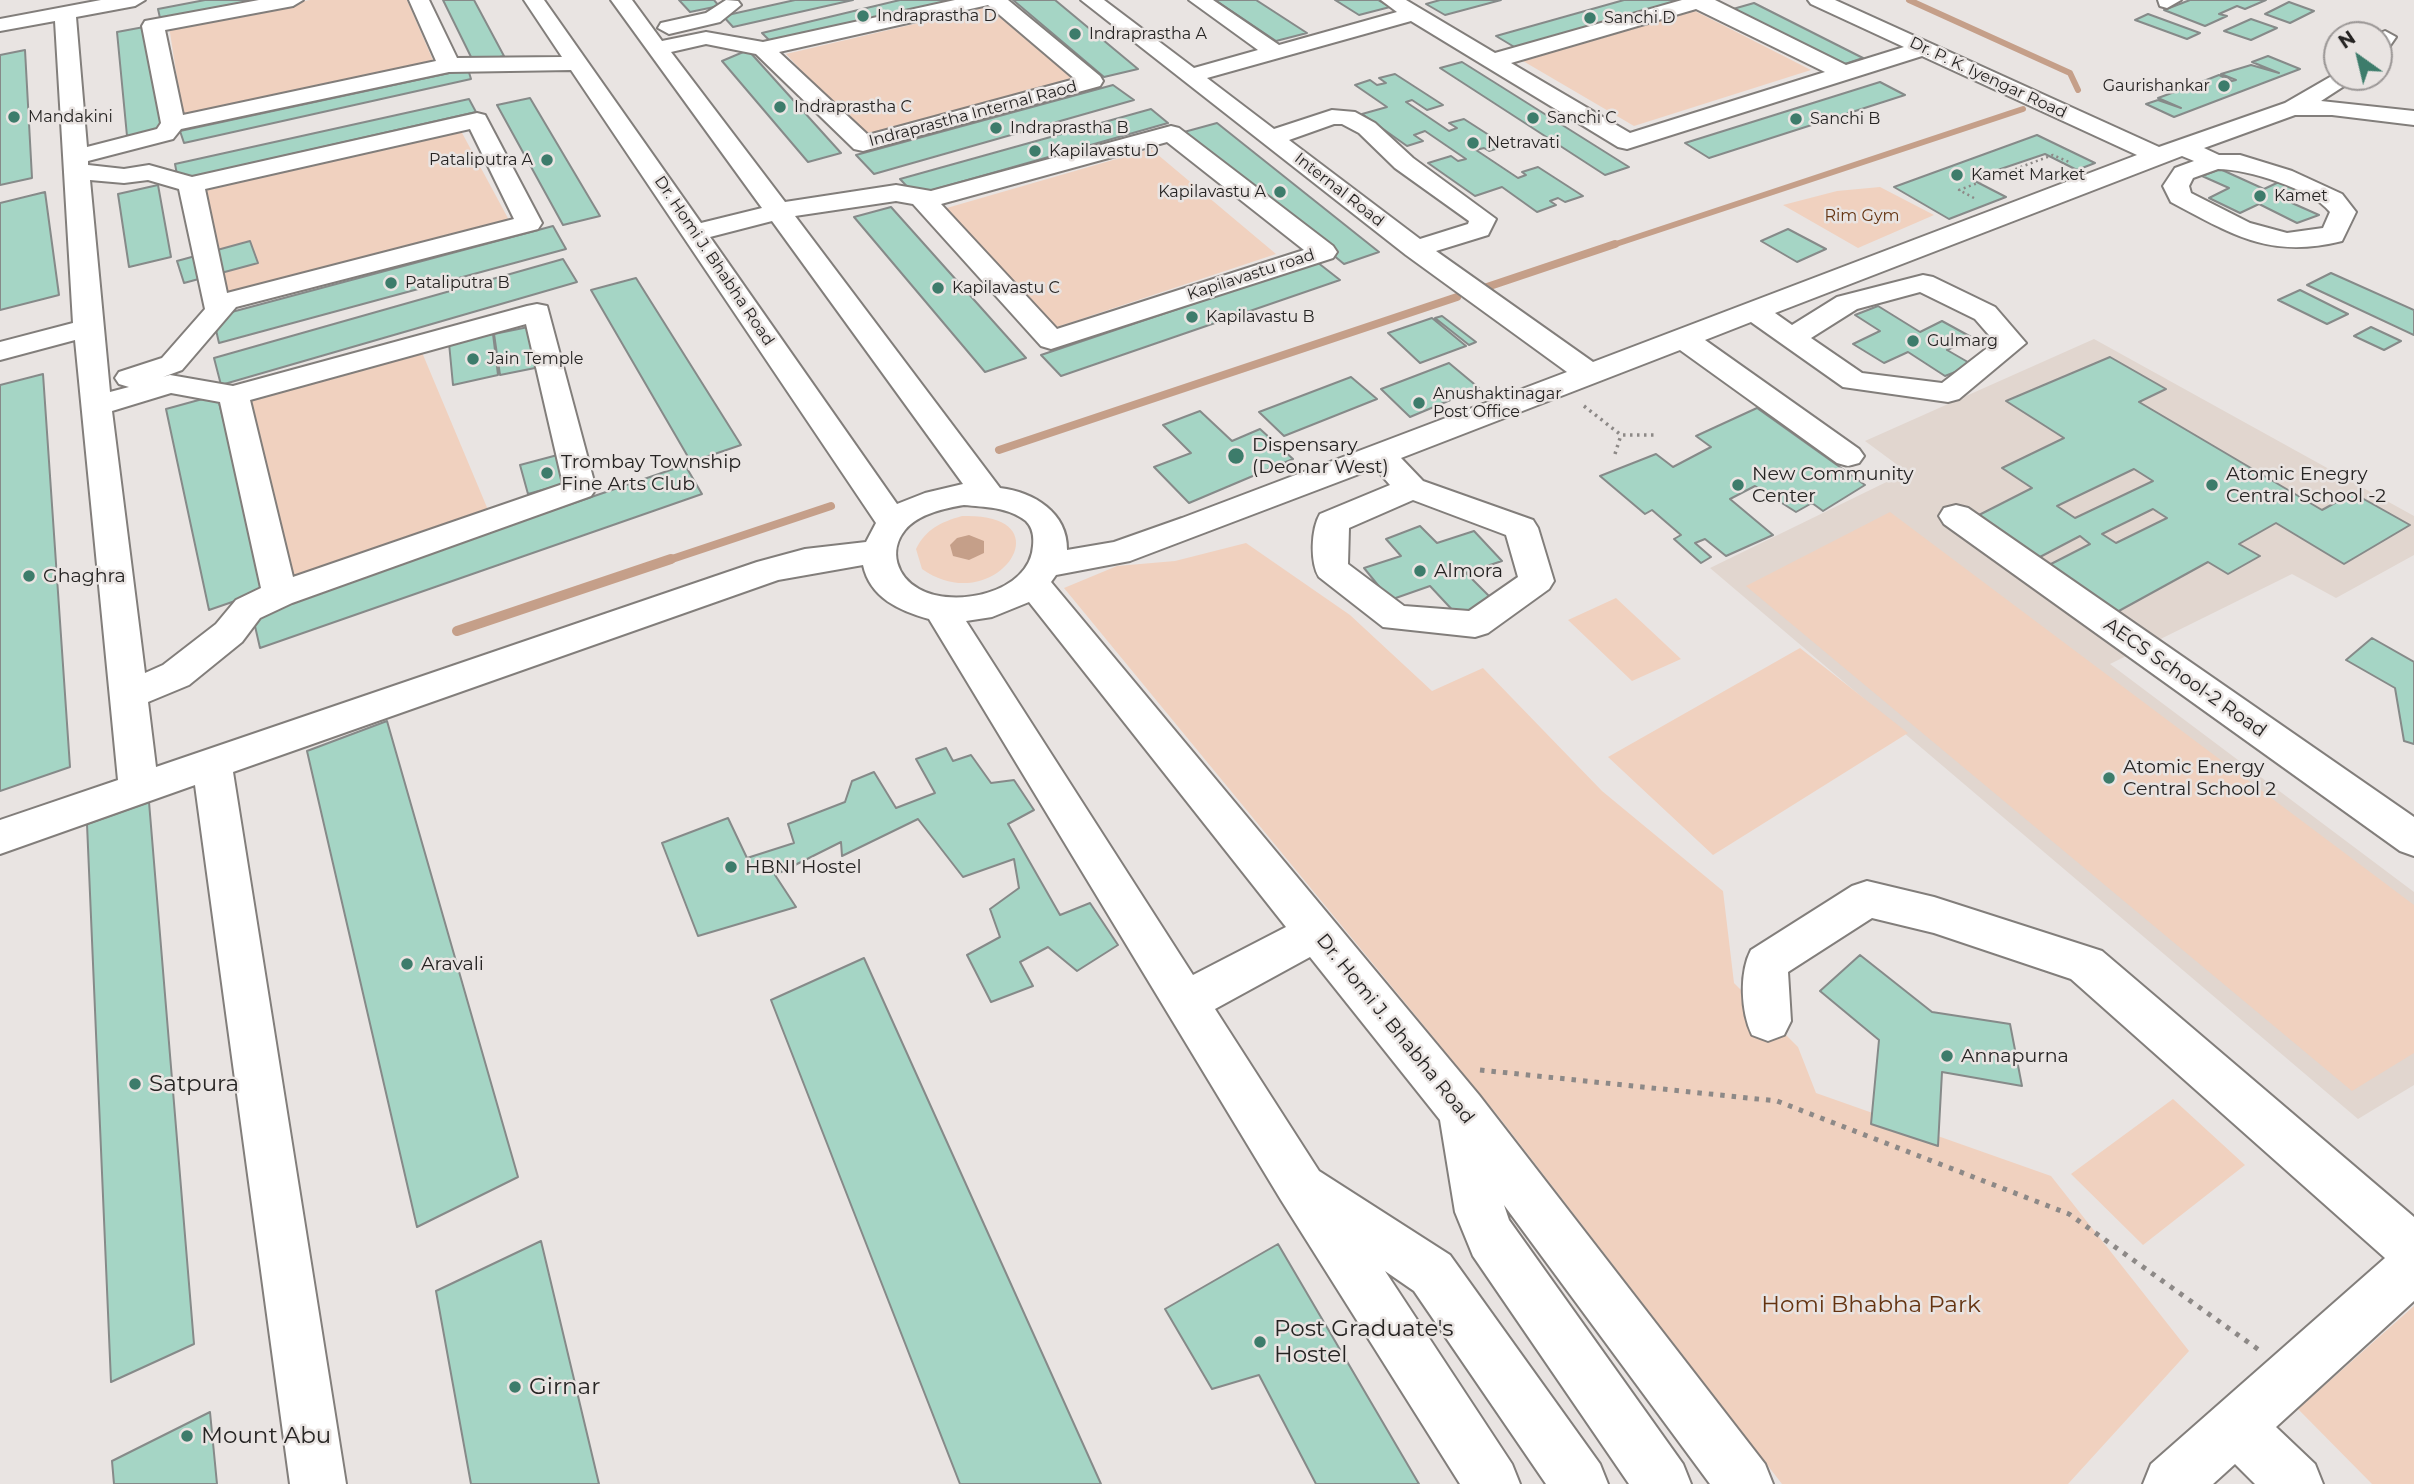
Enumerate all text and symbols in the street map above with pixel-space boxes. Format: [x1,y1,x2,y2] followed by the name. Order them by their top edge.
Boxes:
[877,6,997,26] place label: Indraprastha D
[855,8,871,24] marker: Indraprastha D
[1604,8,1676,28] place label: Sanchi D
[1582,10,1598,26] marker: Sanchi D
[2323,21,2393,91] north arrow
[1089,24,1207,44] place label: Indraprastha A
[1067,26,1083,42] marker: Indraprastha A
[2334,26,2360,54] text: N
[1906,33,2070,123] street label: Dr. P. K. Iyengar Road
[2103,76,2210,96] place label: Gaurishankar
[867,77,1079,151] street label: Indraprastha Internal Raod
[2216,78,2232,94] marker: Gaurishankar
[794,97,912,117] place label: Indraprastha C
[772,99,788,115] marker: Indraprastha C
[28,107,113,127] place label: Mandakini
[1547,108,1617,128] place label: Sanchi C
[6,109,22,125] marker: Mandakini
[1810,109,1880,129] place label: Sanchi B
[1525,110,1541,126] marker: Sanchi C
[1788,111,1804,127] marker: Sanchi B
[1010,118,1129,138] place label: Indraprastha B
[988,120,1004,136] marker: Indraprastha B
[1487,133,1560,153] place label: Netravati
[1465,135,1481,151] marker: Netravati
[1049,141,1159,161] place label: Kapilavastu D
[1027,143,1043,159] marker: Kapilavastu D
[1290,149,1388,231] street label: Internal Road
[429,150,533,170] place label: Pataliputra A
[539,152,555,168] marker: Pataliputra A
[1971,165,2085,185] place label: Kamet Market
[1949,167,1965,183] marker: Kamet Market
[650,173,778,349] street label: Dr. Homi J. Bhabha Road
[1158,182,1266,202] place label: Kapilavastu A
[1272,184,1288,200] marker: Kapilavastu A
[2274,186,2328,206] place label: Kamet
[2252,188,2268,204] marker: Kamet
[1824,206,1900,226] park label: Rim Gym
[1185,245,1317,305] street label: Kapilavastu road
[405,273,509,293] place label: Pataliputra B
[383,275,399,291] marker: Pataliputra B
[952,278,1060,298] place label: Kapilavastu C
[930,280,946,296] marker: Kapilavastu C
[1206,307,1314,327] place label: Kapilavastu B
[1184,309,1200,325] marker: Kapilavastu B
[1927,331,1998,351] place label: Gulmarg
[1905,333,1921,349] marker: Gulmarg
[487,349,584,369] place label: Jain Temple
[465,351,481,367] marker: Jain Temple
[1433,384,1562,422] place label: Anushaktinagar Post Office
[1411,395,1427,411] marker: Anushaktinagar Post Office
[1252,434,1389,478] place label: Dispensary (Deonar West)
[1226,446,1246,466] marker: Dispensary (Deonar West)
[561,451,741,495] place label: Trombay Township Fine Arts Club
[1752,463,1914,507] place label: New Community Center
[2226,463,2386,507] place label: Atomic Enegry Central School -2
[539,465,555,481] marker: Trombay Township Fine Arts Club
[1730,477,1746,493] marker: New Community Center
[2204,477,2220,493] marker: Atomic Enegry Central School -2
[1434,560,1503,582] place label: Almora
[1412,563,1428,579] marker: Almora
[43,565,126,587] place label: Ghaghra
[21,568,37,584] marker: Ghaghra
[2099,613,2271,743] street label: AECS School-2 Road
[2123,756,2276,800] place label: Atomic Energy Central School 2
[2101,770,2117,786] marker: Atomic Energy Central School 2
[745,856,862,878] place label: HBNI Hostel
[723,859,739,875] marker: HBNI Hostel
[1311,929,1479,1129] street label: Dr. Homi J. Bhabha Road
[421,953,484,975] place label: Aravali
[399,956,415,972] marker: Aravali
[1961,1045,2069,1067] place label: Annapurna
[1939,1048,1955,1064] marker: Annapurna
[149,1070,239,1098] place label: Satpura
[127,1076,143,1092] marker: Satpura
[1761,1291,1981,1319] park label: Homi Bhabha Park
[1274,1315,1454,1369] place label: Post Graduate's Hostel
[1252,1334,1268,1350] marker: Post Graduate's Hostel
[529,1373,600,1401] place label: Girnar
[507,1379,523,1395] marker: Girnar
[201,1422,331,1450] place label: Mount Abu
[179,1428,195,1444] marker: Mount Abu

